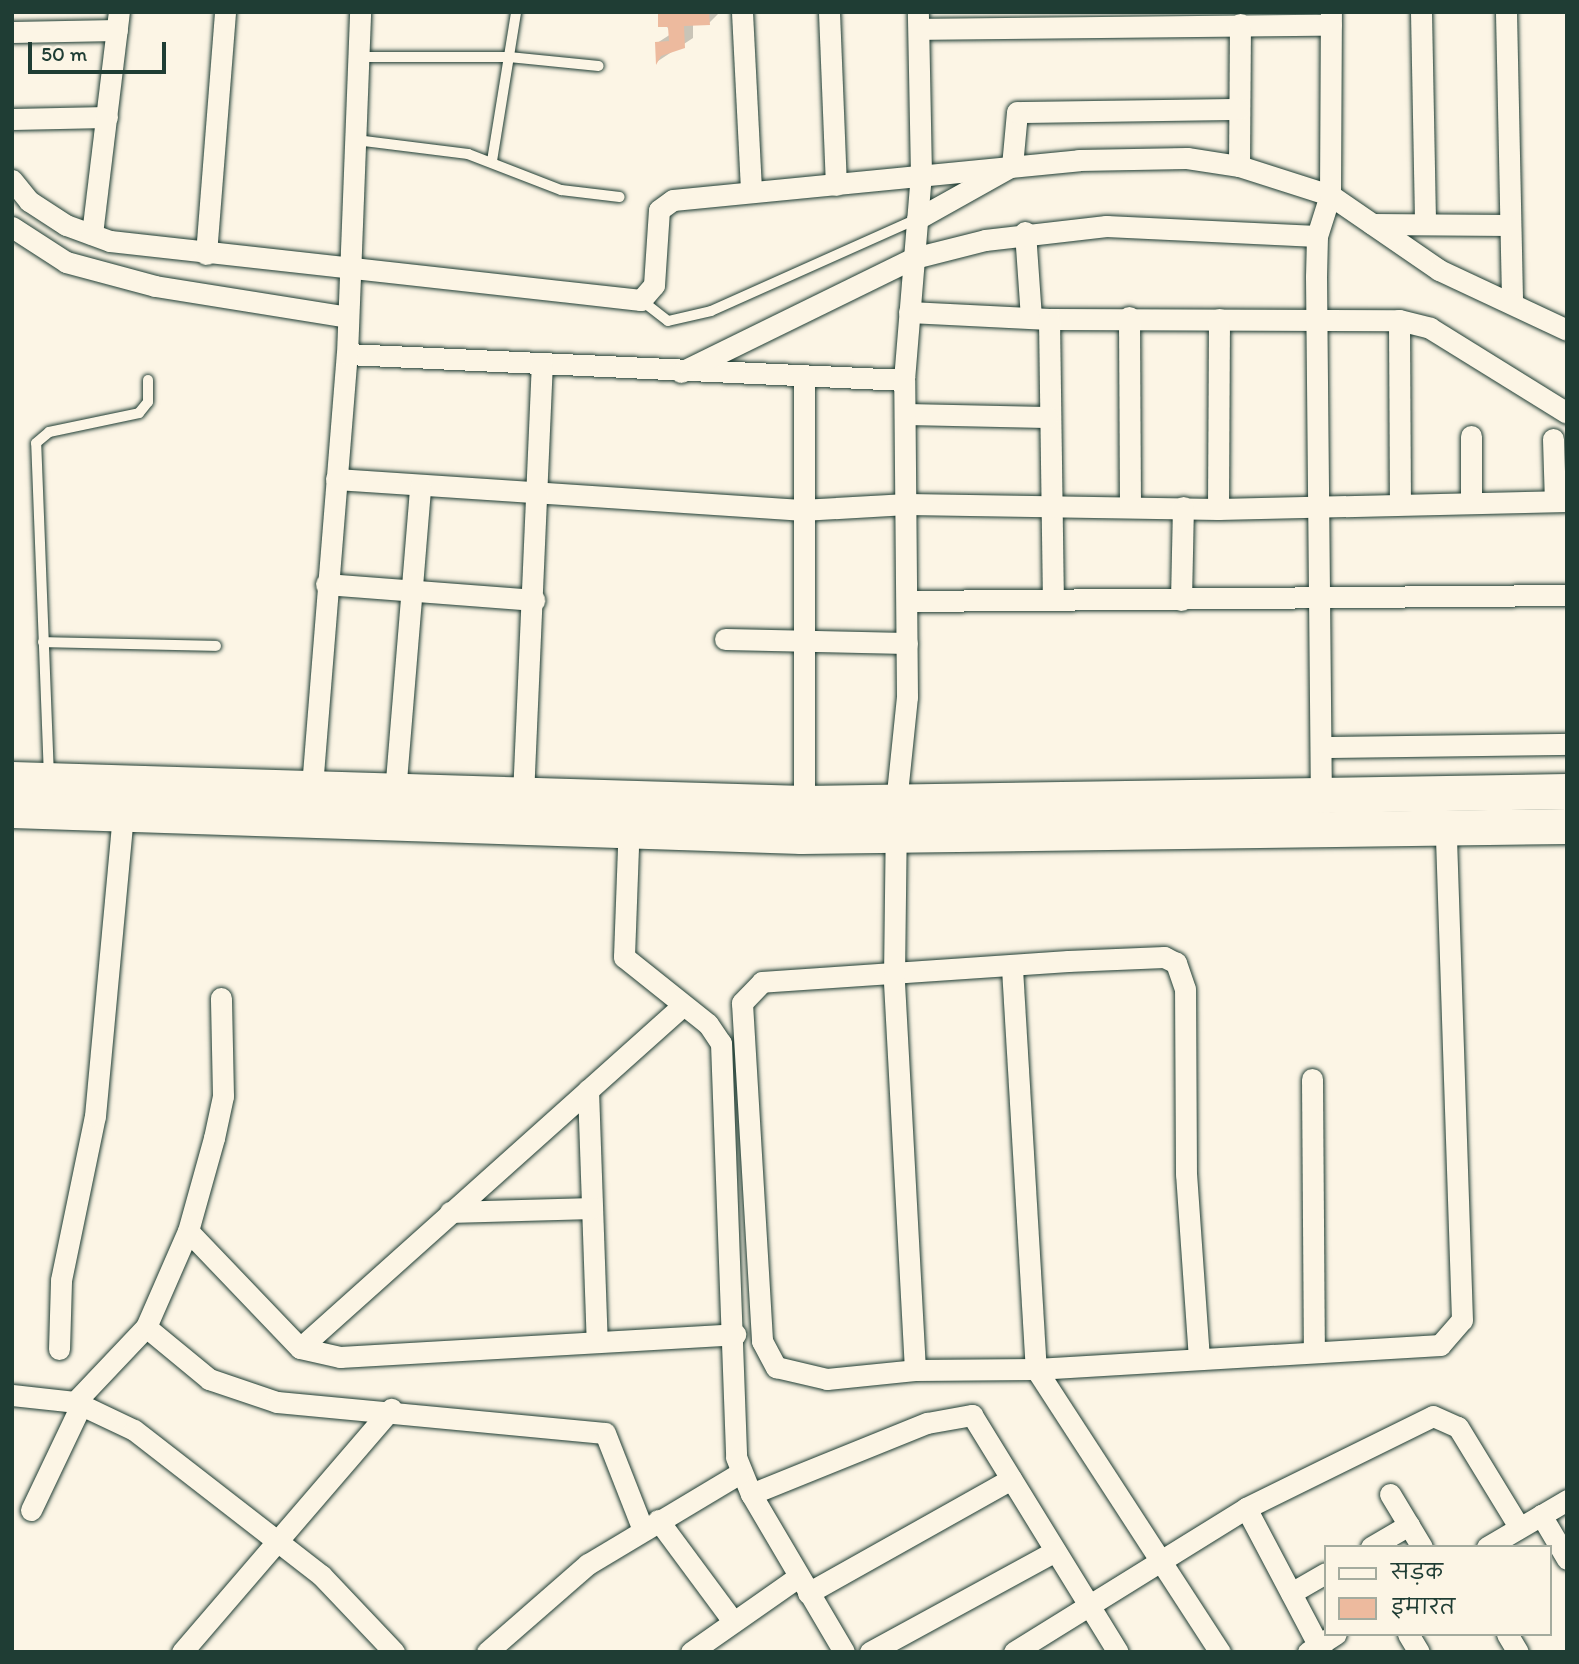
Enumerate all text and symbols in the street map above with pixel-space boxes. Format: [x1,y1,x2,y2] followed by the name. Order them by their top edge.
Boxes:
[32,28,170,72] scale bar
[41,41,87,66] text: 50 m
[1324,1545,1551,1636] legend
[1391,1559,1443,1584] text: सड़क
[1391,1594,1455,1619] text: इमारत

